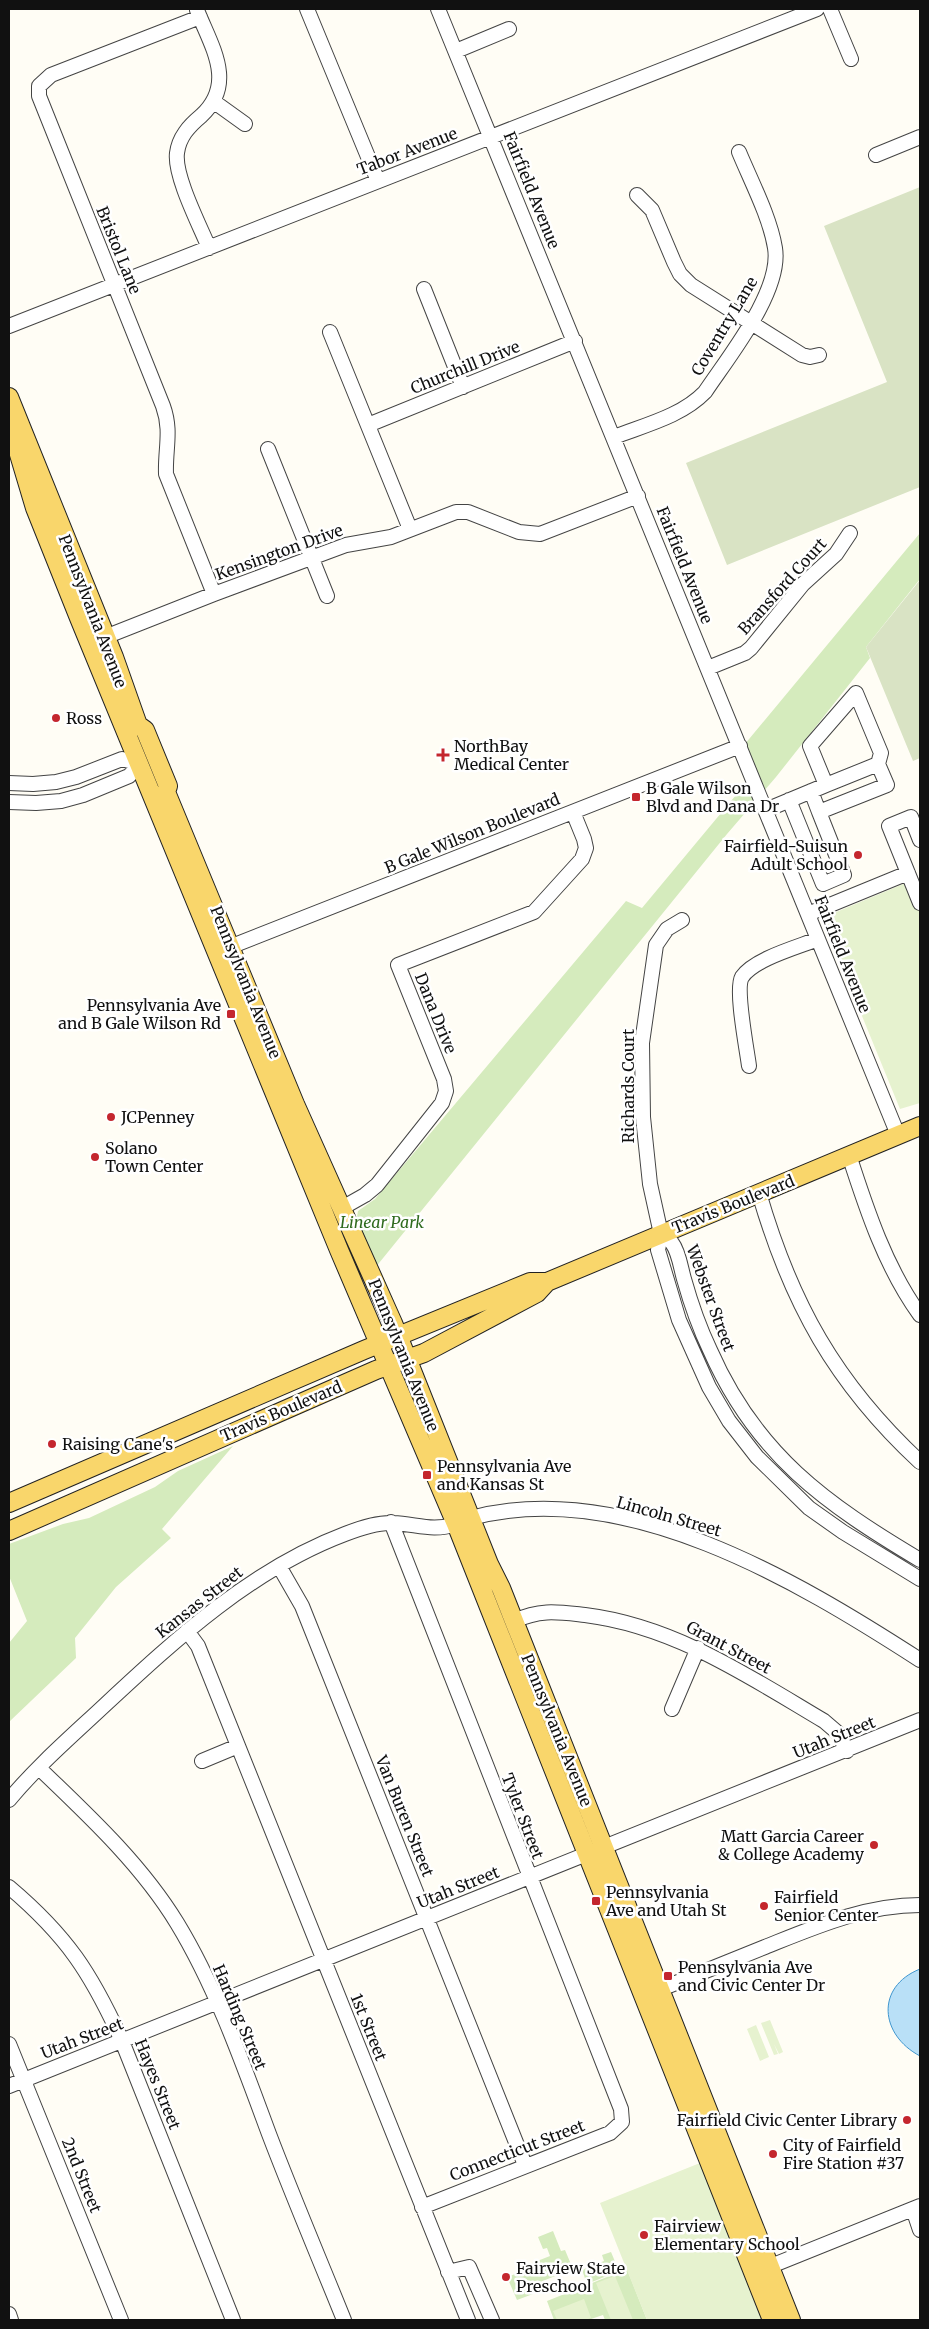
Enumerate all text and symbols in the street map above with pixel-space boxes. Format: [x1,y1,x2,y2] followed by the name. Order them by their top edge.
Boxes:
[354,123,460,179] street label: Tabor Avenue
[499,129,565,251] street label: Fairfield Avenue
[92,203,146,297] street label: Bristol Lane
[687,273,761,379] street label: Coventry Lane
[407,336,523,398] street label: Churchill Drive
[652,504,718,626] street label: Fairfield Avenue
[212,520,346,584] street label: Kensington Drive
[54,531,132,691] street label: Pennsylvania Avenue
[733,533,831,638] street label: Bransford Court
[66,708,102,728] place label: Ross
[50,712,62,724] marker: Ross
[454,736,569,774] place label: NorthBay Medical Center
[436,748,450,762] marker: NorthBay Medical Center
[646,778,779,816] place label: B Gale Wilson Blvd and Dana Dr
[381,789,563,877] street label: B Gale Wilson Boulevard
[630,791,642,803] marker: B Gale Wilson Blvd and Dana Dr
[724,836,848,874] place label: Fairfield-Suisun Adult School
[852,849,864,861] marker: Fairfield-Suisun Adult School
[810,893,876,1015] street label: Fairfield Avenue
[206,903,286,1061] street label: Pennsylvania Avenue
[411,970,461,1056] street label: Dana Drive
[58,995,221,1033] place label: Pennsylvania Ave and B Gale Wilson Rd
[225,1008,237,1020] marker: Pennsylvania Ave and B Gale Wilson Rd
[618,1028,638,1143] street label: Richards Court
[120,1107,195,1127] place label: JCPenney
[105,1111,117,1123] marker: JCPenney
[105,1138,203,1176] place label: Solano Town Center
[89,1151,101,1163] marker: Solano Town Center
[669,1170,797,1238] street label: Travis Boulevard
[340,1212,424,1232] park label: Linear Park
[682,1241,740,1355] street label: Webster Street
[364,1276,444,1434] street label: Pennsylvania Avenue
[217,1376,345,1446] street label: Travis Boulevard
[62,1434,173,1454] place label: Raising Cane's
[46,1438,58,1450] marker: Raising Cane's
[437,1456,571,1494] place label: Pennsylvania Ave and Kansas St
[421,1469,433,1481] marker: Pennsylvania Ave and Kansas St
[614,1492,724,1541] street label: Lincoln Street
[152,1561,247,1642] street label: Kansas Street
[683,1616,775,1678] street label: Grant Street
[517,1651,597,1809] street label: Pennsylvania Avenue
[790,1711,879,1763] street label: Utah Street
[371,1752,439,1880] street label: Van Buren Street
[497,1770,549,1862] street label: Tyler Street
[718,1826,865,1864] place label: Matt Garcia Career & College Academy
[868,1839,880,1851] marker: Matt Garcia Career & College Academy
[414,1861,503,1913] street label: Utah Street
[605,1882,727,1920] place label: Pennsylvania Ave and Utah St
[774,1887,878,1925] place label: Fairfield Senior Center
[590,1895,602,1907] marker: Pennsylvania Ave and Utah St
[758,1900,770,1912] marker: Fairfield Senior Center
[678,1957,825,1995] place label: Pennsylvania Ave and Civic Center Dr
[209,1961,271,2073] street label: Harding Street
[662,1970,674,1982] marker: Pennsylvania Ave and Civic Center Dr
[346,1990,392,2064] street label: 1st Street
[38,2013,127,2063] street label: Utah Street
[131,2036,186,2133] street label: Hayes Street
[677,2110,898,2130] place label: Fairfield Civic Center Library
[901,2114,913,2126] marker: Fairfield Civic Center Library
[447,2115,588,2185] street label: Connecticut Street
[58,2135,106,2216] street label: 2nd Street
[783,2135,904,2173] place label: City of Fairfield Fire Station #37
[767,2148,779,2160] marker: City of Fairfield Fire Station #37
[654,2216,800,2254] place label: Fairview Elementary School
[638,2229,650,2241] marker: Fairview Elementary School
[516,2258,625,2296] place label: Fairview State Preschool
[500,2271,512,2283] marker: Fairview State Preschool

